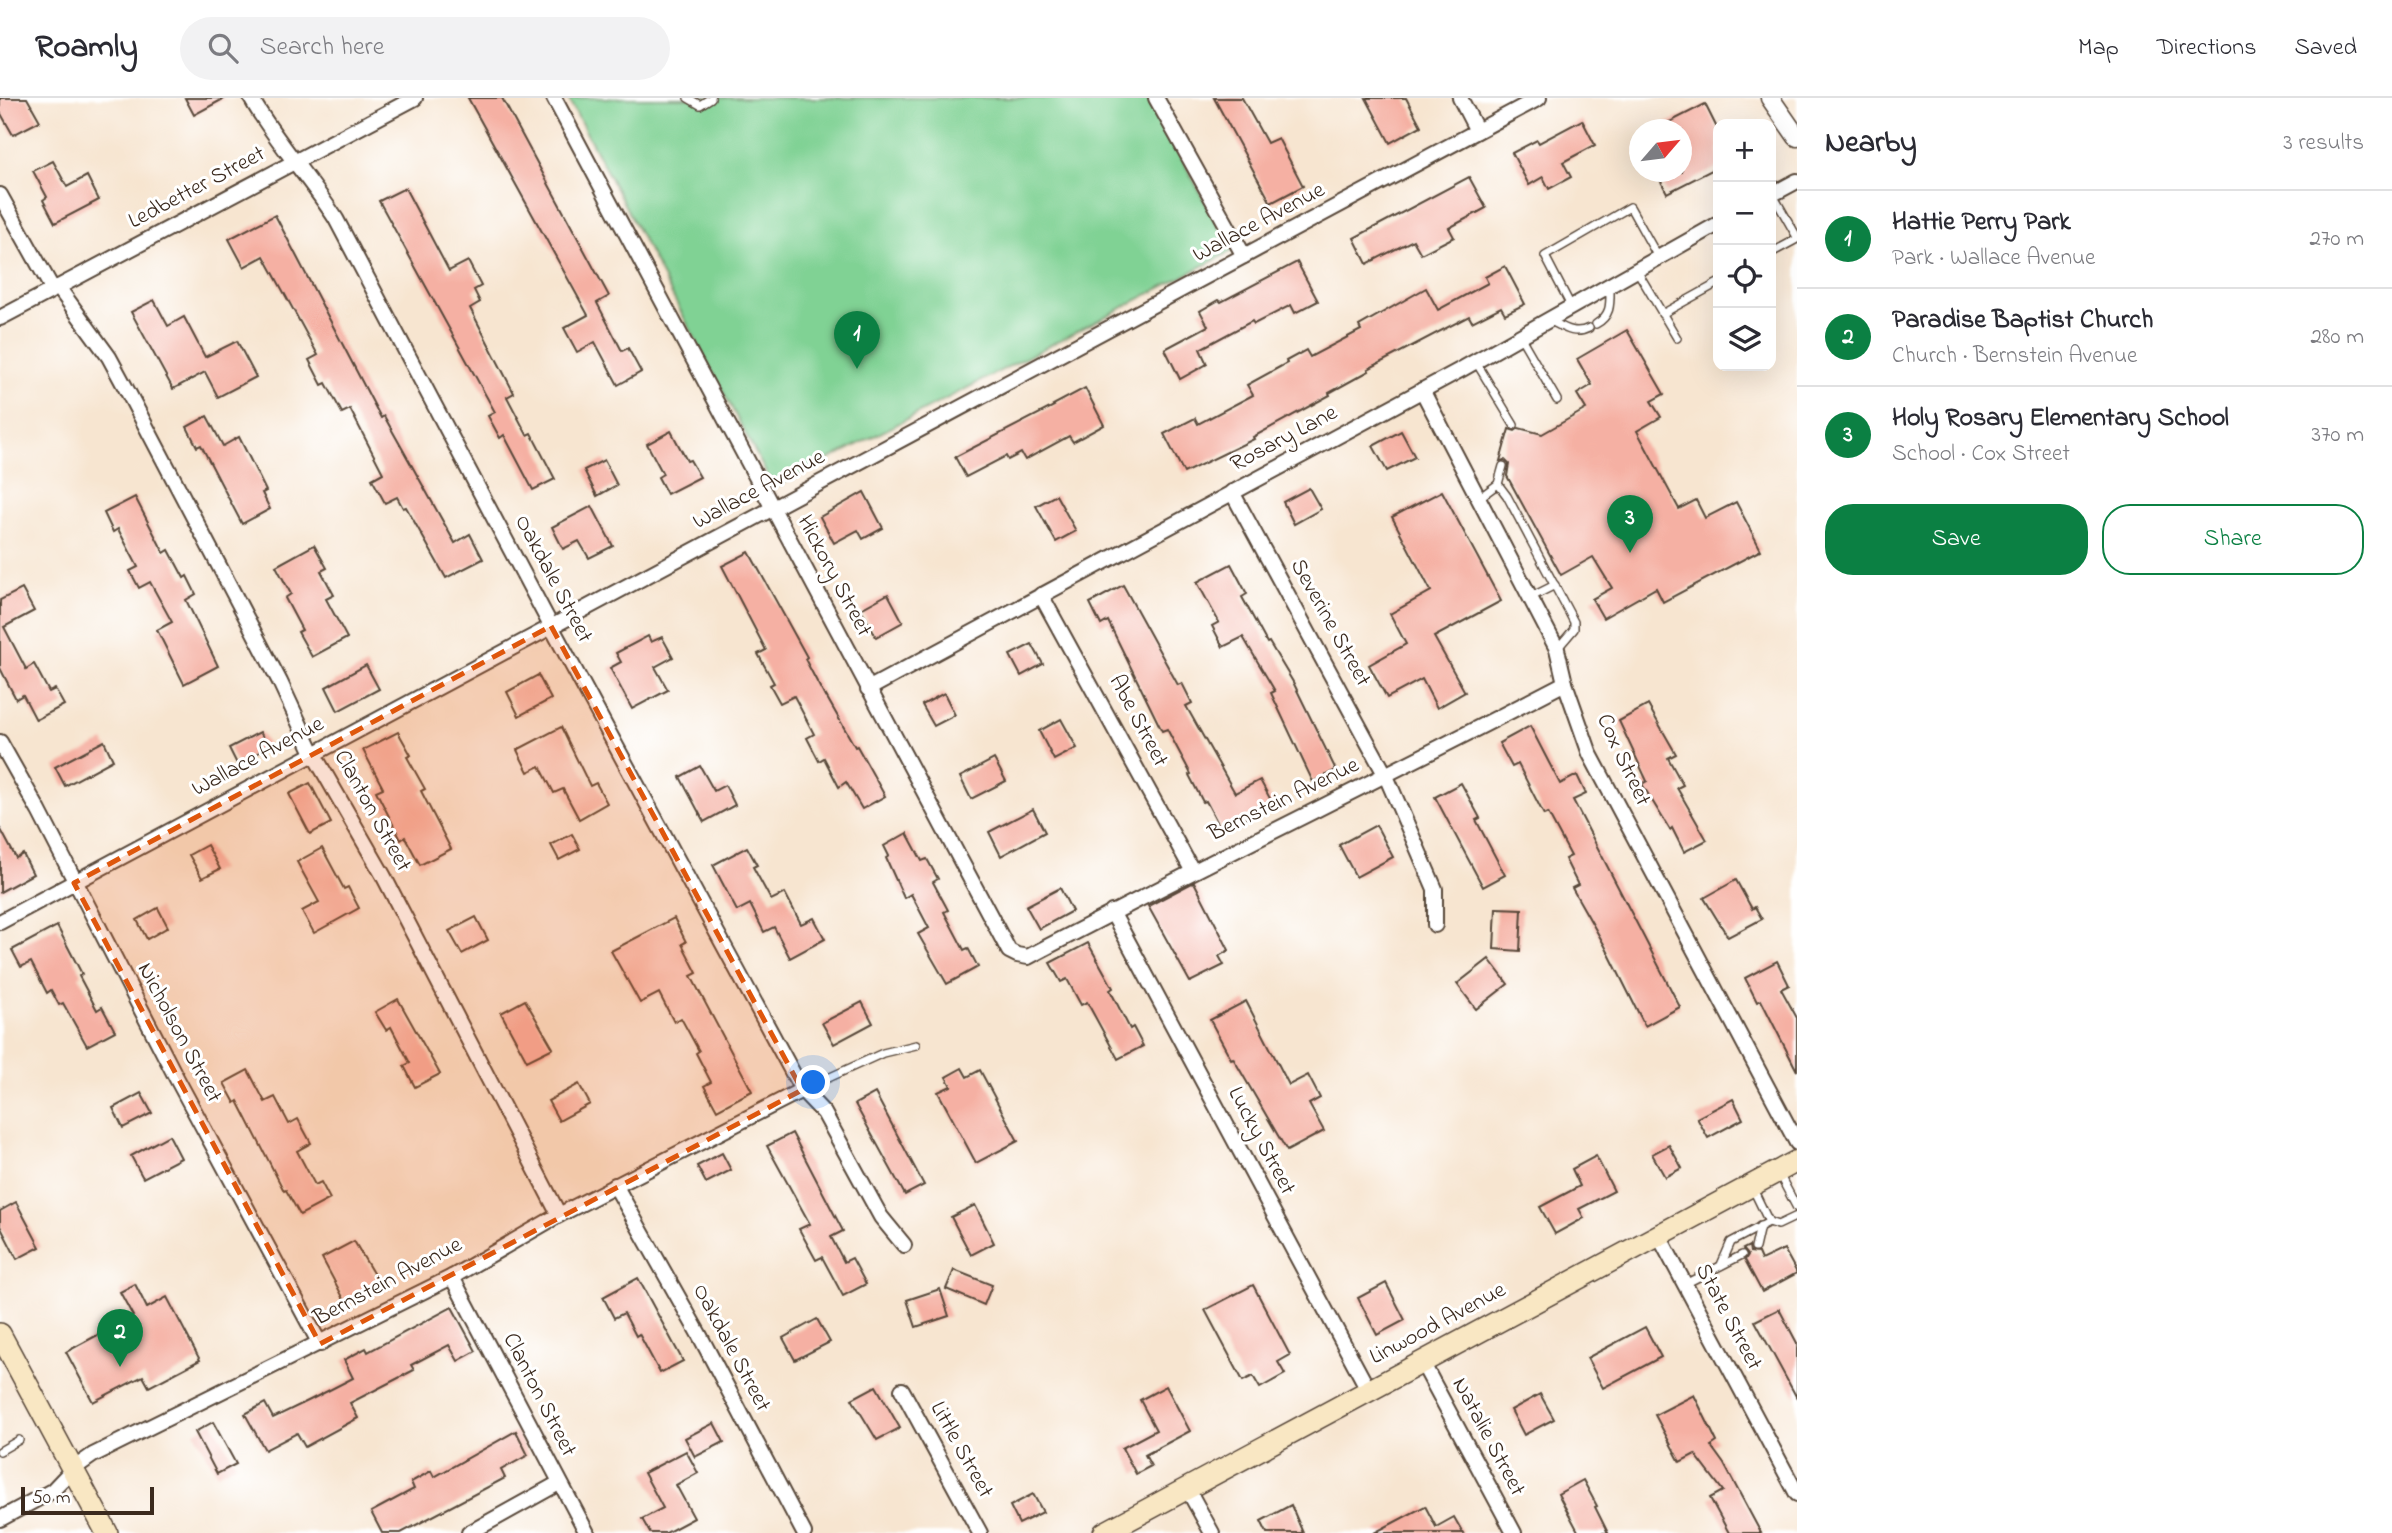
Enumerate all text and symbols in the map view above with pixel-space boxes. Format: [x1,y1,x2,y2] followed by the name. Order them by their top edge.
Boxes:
[180,17,670,80] search box
[35,24,138,72] text: Roamly
[204,29,242,67] icon: search
[260,29,384,67] text: Search here
[2078,31,2119,66] text: Map
[2157,31,2256,66] text: Directions
[2294,31,2357,66] text: Saved
[1629,119,1692,182] north arrow
[1713,119,1776,371] map controls
[1713,119,1776,182] button: +
[1825,122,1917,166] text: Nearby
[2283,127,2364,160] text: 3 results
[123,138,272,238] street label: Ledbetter Street
[1187,174,1332,272] street label: Wallace Avenue
[1713,182,1776,245] button: −
[1892,204,2071,242] text: Hattie Perry Park
[1844,223,1852,256] text: 1
[2310,223,2364,256] text: 270 m
[1892,242,2095,275] text: Park · Wallace Avenue
[1713,245,1776,308] button: locate
[1892,302,2153,340] text: Paradise Baptist Church
[1713,308,1776,371] button: layers
[834,311,880,369] pin: 1
[1842,321,1854,354] text: 2
[2310,321,2364,354] text: 280 m
[1892,340,2137,373] text: Church · Bernstein Avenue
[1225,397,1345,483] street label: Rosary Lane
[1892,400,2229,438] text: Holy Rosary Elementary School
[1843,419,1853,452] text: 3
[2311,419,2364,452] text: 370 m
[1892,438,2070,471] text: School · Cox Street
[687,441,832,539] street label: Wallace Avenue
[1607,495,1653,553] pin: 3
[1825,504,2088,575] button: Save
[2102,504,2364,575] button: Share
[505,509,601,649] street label: Oakdale Street
[786,509,880,644] street label: Hickory Street
[1281,553,1379,693] street label: Severine Street
[1100,669,1176,773] street label: Abe Street
[186,708,331,806] street label: Wallace Avenue
[1587,708,1659,812] street label: Cox Street
[325,744,419,878] street label: Clanton Street
[1202,749,1366,851] street label: Bernstein Avenue
[128,957,230,1109] street label: Nicholson Street
[796,1065,830,1099] your location
[1217,1081,1303,1202] street label: Lucky Street
[307,1229,469,1336] street label: Bernstein Avenue
[1686,1258,1770,1376] street label: State Street
[1364,1274,1513,1374] street label: Linwood Avenue
[683,1278,779,1418] street label: Oakdale Street
[97,1309,143,1367] pin: 2
[494,1327,584,1463] street label: Clanton Street
[1443,1372,1533,1502] street label: Natalie Street
[921,1396,1001,1505] street label: Little Street
[21,1484,154,1516] scale bar
[32,1485,71,1512] text: 50 m

